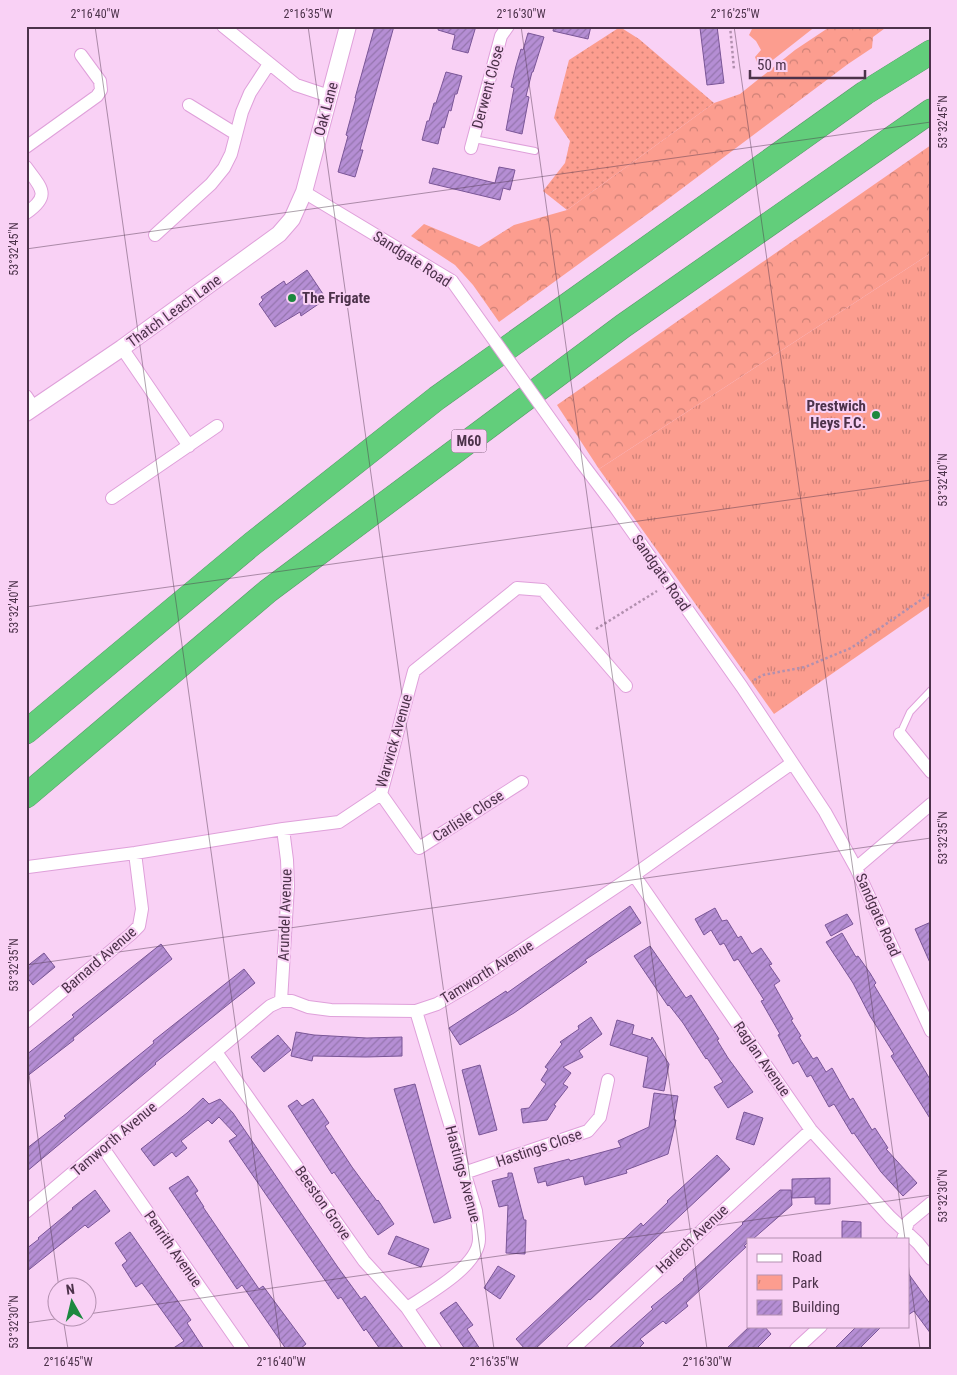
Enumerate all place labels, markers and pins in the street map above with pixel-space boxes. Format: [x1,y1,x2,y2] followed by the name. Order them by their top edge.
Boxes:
[302,289,370,307] place label: The Frigate
[286,292,298,304] marker: The Frigate
[806,397,866,432] place label: Prestwich Heys F.C.
[870,409,882,421] marker: Prestwich Heys F.C.

